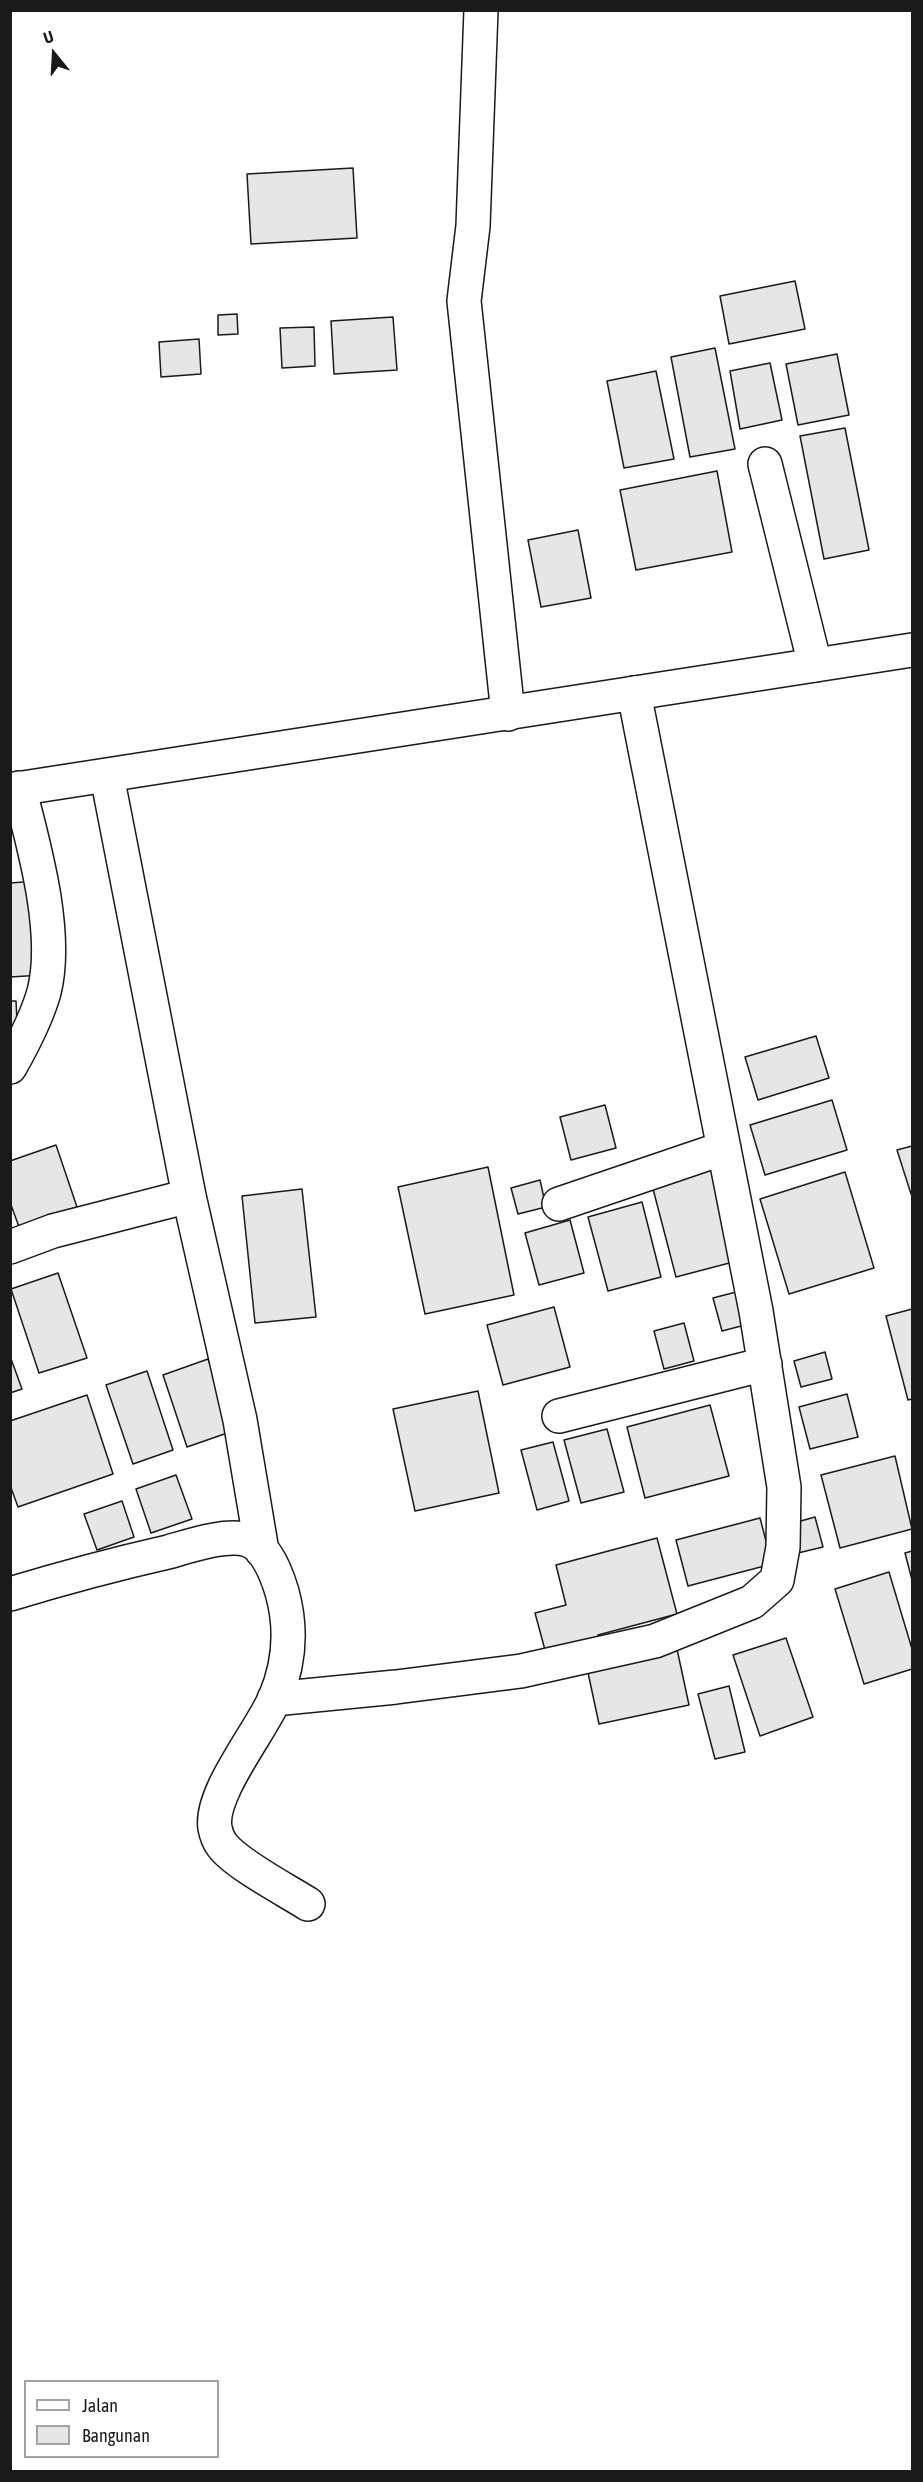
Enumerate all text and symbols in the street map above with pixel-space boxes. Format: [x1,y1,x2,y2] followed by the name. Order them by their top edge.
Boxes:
[24,24,84,84] north arrow
[41,27,56,47] text: U
[24,2380,219,2458] legend
[82,2395,118,2416] text: Jalan
[82,2425,150,2446] text: Bangunan

